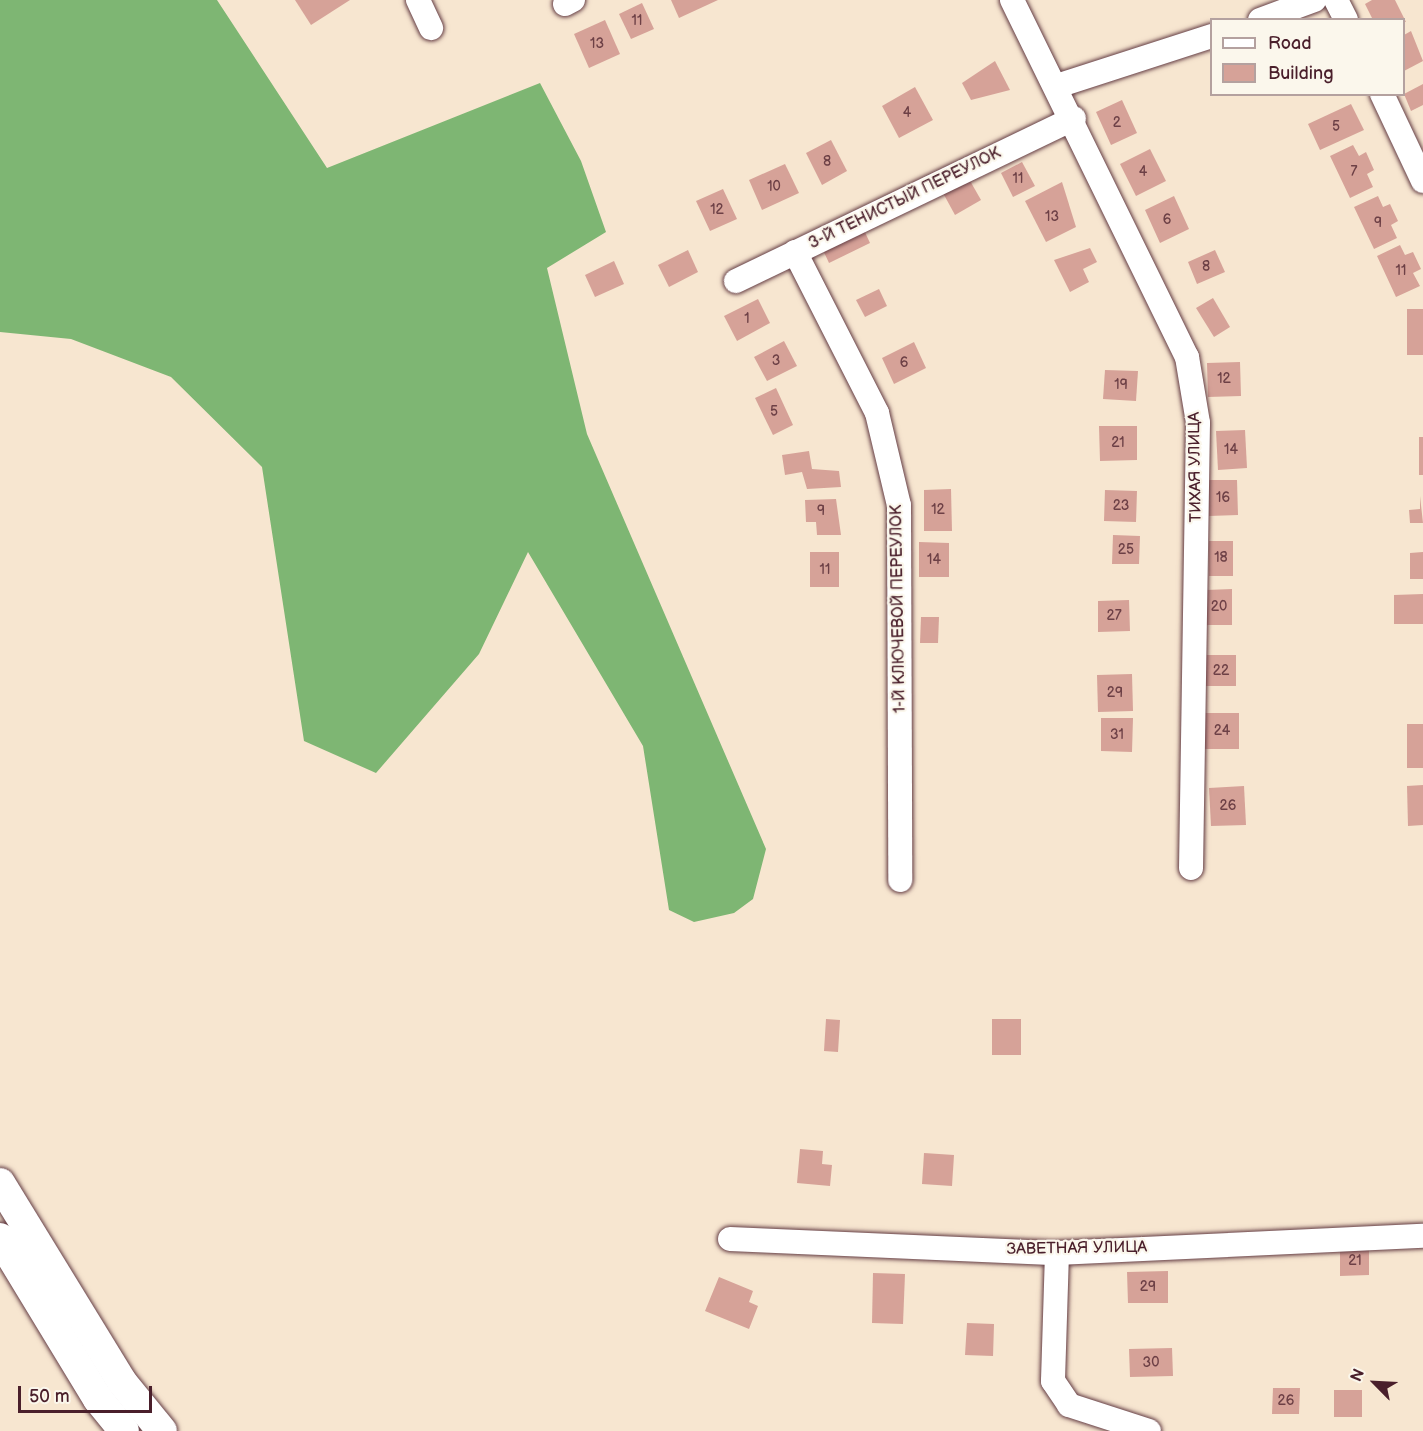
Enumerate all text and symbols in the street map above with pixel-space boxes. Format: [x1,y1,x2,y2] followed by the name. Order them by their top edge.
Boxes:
[632,13,642,29] house number: 11
[1210,18,1405,96] legend
[1268,33,1312,54] text: Road
[590,36,604,52] house number: 13
[1268,63,1334,84] text: Building
[903,105,911,121] house number: 4
[1113,115,1121,131] house number: 2
[1332,119,1340,135] house number: 5
[806,144,1004,254] street label: 3-Й ТЕНИСТЫЙ ПЕРЕУЛОК
[823,154,831,170] house number: 8
[1139,164,1147,180] house number: 4
[1351,164,1357,180] house number: 7
[1013,171,1023,187] house number: 11
[767,179,781,195] house number: 10
[710,202,724,218] house number: 12
[1045,209,1059,225] house number: 13
[1163,212,1171,228] house number: 6
[1374,215,1382,231] house number: 9
[1202,259,1210,275] house number: 8
[1396,263,1406,279] house number: 11
[744,311,750,327] house number: 1
[772,353,780,369] house number: 3
[900,355,908,371] house number: 6
[1217,371,1231,387] house number: 12
[1114,377,1128,393] house number: 19
[770,404,778,420] house number: 5
[1185,412,1207,522] street label: ТИХАЯ УЛИЦА
[1111,435,1125,451] house number: 21
[1224,442,1238,458] house number: 14
[1216,490,1230,506] house number: 16
[1113,498,1129,514] house number: 23
[931,502,945,518] house number: 12
[817,503,825,519] house number: 9
[888,505,910,713] street label: 1-Й КЛЮЧЕВОЙ ПЕРЕУЛОК
[1118,542,1134,558] house number: 25
[1214,550,1228,566] house number: 18
[927,552,941,568] house number: 14
[820,562,830,578] house number: 11
[1211,599,1227,615] house number: 20
[1106,608,1122,624] house number: 27
[1213,663,1229,679] house number: 22
[1107,685,1123,701] house number: 29
[1214,723,1230,739] house number: 24
[1110,727,1124,743] house number: 31
[1220,798,1236,814] house number: 26
[1007,1238,1147,1260] street label: ЗАВЕТНАЯ УЛИЦА
[1348,1253,1362,1269] house number: 21
[1140,1279,1156,1295] house number: 29
[1345,1353,1405,1413] north arrow
[1143,1355,1159,1371] house number: 30
[1347,1366,1369,1385] text: N
[21,1374,154,1412] scale bar
[29,1386,70,1407] text: 50 m
[1278,1393,1294,1409] house number: 26

